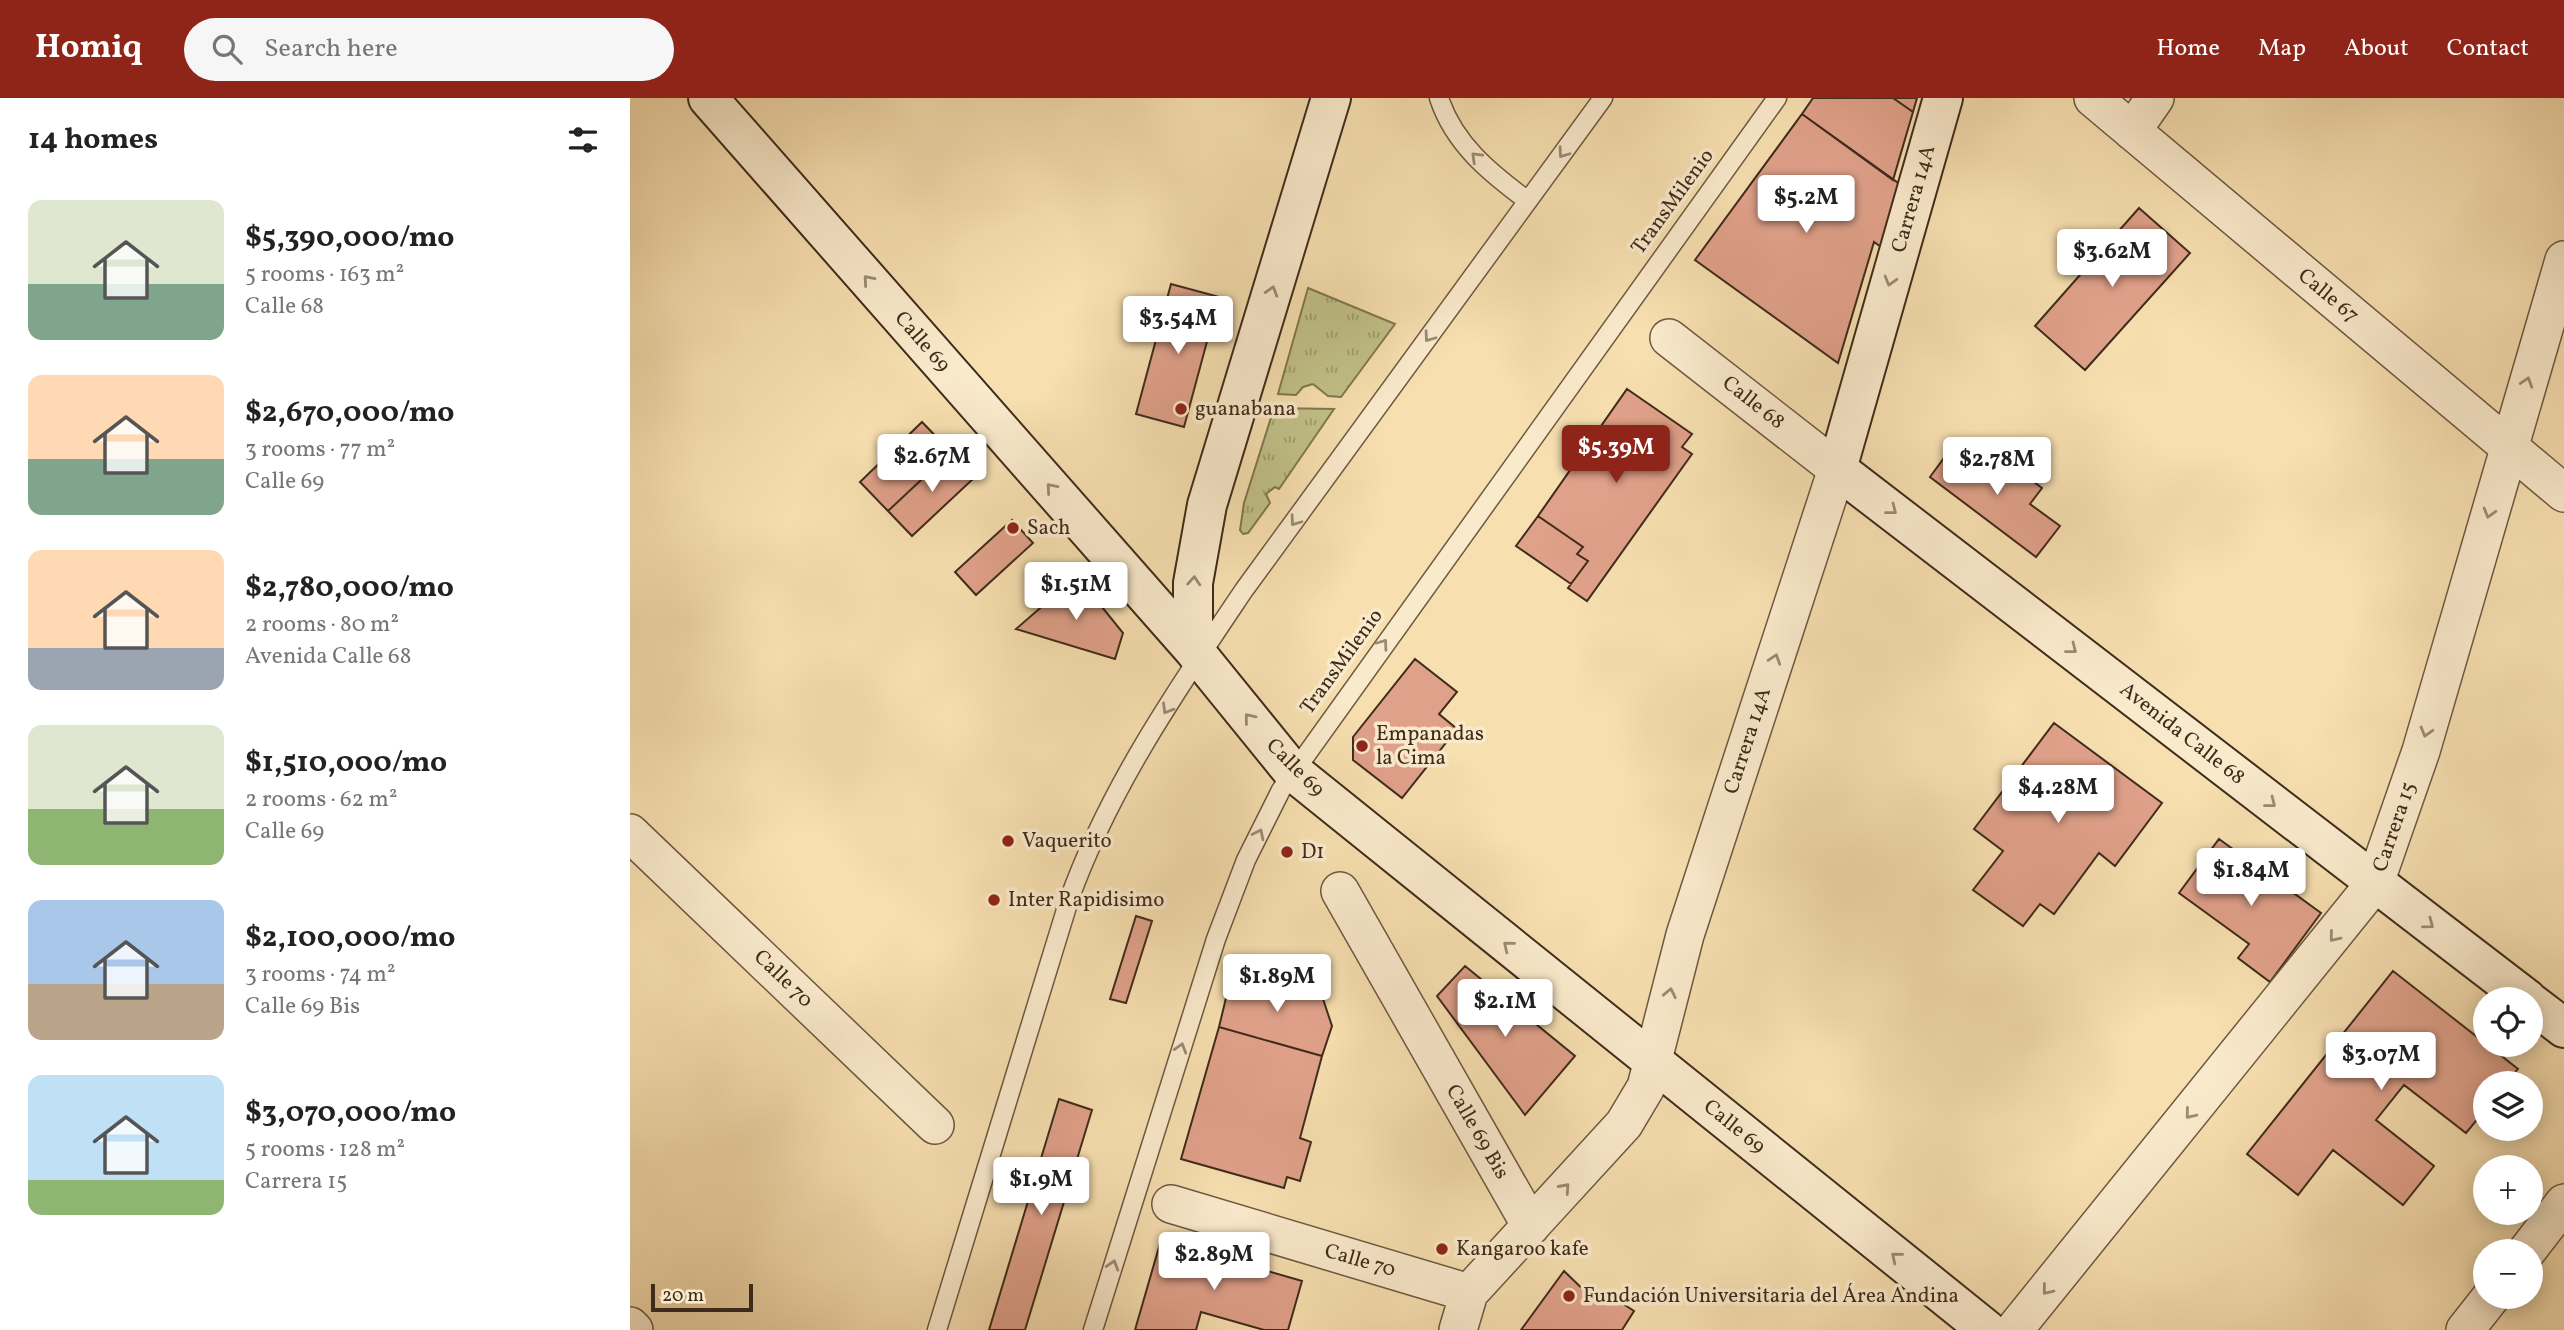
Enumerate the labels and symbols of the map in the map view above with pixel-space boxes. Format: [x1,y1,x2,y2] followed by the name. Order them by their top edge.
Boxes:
[1885,142,1943,256] street label: Carrera 14A
[1625,143,1721,261] street label: TransMilenio
[1559,145,1571,158] one-way arrow
[1471,153,1484,166] one-way arrow
[1757,176,1855,235] pin: $5.2M
[2055,230,2169,289] pin: $3.62M
[2291,262,2365,330] street label: Calle 67
[864,275,876,288] one-way arrow
[1884,275,1899,287] one-way arrow
[1264,285,1278,298] one-way arrow
[1121,296,1235,356] pin: $3.54M
[887,305,957,379] street label: Calle 69
[1425,329,1437,342] one-way arrow
[1716,369,1790,437] street label: Calle 68
[2519,376,2533,389] one-way arrow
[1195,395,1296,424] place label: guanabana
[1173,401,1189,417] marker: guanabana
[1559,426,1673,485] pin: $5.39M
[875,434,989,494] pin: $2.67M
[1940,438,2054,497] pin: $2.78M
[1047,483,1059,496] one-way arrow
[1884,502,1896,515] one-way arrow
[2482,507,2497,519] one-way arrow
[1290,513,1303,526] one-way arrow
[1027,514,1070,543] place label: Sach
[1005,520,1021,536] marker: Sach
[1019,562,1133,622] pin: $1.51M
[1186,575,1201,586] one-way arrow
[1294,603,1390,721] street label: TransMilenio
[1375,639,1387,652] one-way arrow
[2064,641,2076,654] one-way arrow
[1767,654,1781,666] one-way arrow
[2113,676,2251,792] street label: Avenida Calle 68
[1717,684,1779,798] street label: Carrera 14A
[1162,702,1175,715] one-way arrow
[1244,714,1257,726] one-way arrow
[1376,720,1484,773] place label: Empanadas la Cima
[2420,725,2435,737] one-way arrow
[1259,732,1331,804] street label: Calle 69
[1354,738,1370,754] marker: Empanadas la Cima
[2001,766,2115,825] pin: $4.28M
[2366,778,2424,876] street label: Carrera 15
[2264,795,2276,808] one-way arrow
[1022,827,1112,856] place label: Vaquerito
[1250,829,1264,841] one-way arrow
[1000,833,1016,849] marker: Vaquerito
[1301,838,1324,867] place label: D1
[1279,844,1295,860] marker: D1
[2194,848,2308,908] pin: $1.84M
[1008,886,1165,915] place label: Inter Rapidisimo
[986,892,1002,908] marker: Inter Rapidisimo
[2422,916,2434,929] one-way arrow
[2329,930,2342,942] one-way arrow
[1503,942,1516,954] one-way arrow
[747,943,819,1015] street label: Calle 70
[1220,954,1334,1014] pin: $1.89M
[1456,979,1554,1039] pin: $2.1M
[1662,987,1676,999] one-way arrow
[2324,1032,2438,1092] pin: $3.07M
[1173,1042,1188,1054] one-way arrow
[1438,1079,1516,1185] street label: Calle 69 Bis
[1697,1093,1771,1161] street label: Calle 69
[2186,1106,2199,1118] one-way arrow
[992,1158,1090,1217] pin: $1.9M
[1557,1183,1569,1196] one-way arrow
[1157,1232,1271,1292] pin: $2.89M
[1456,1235,1589,1264] place label: Kangaroo kafe
[1321,1237,1399,1285] street label: Calle 70
[1434,1241,1450,1257] marker: Kangaroo kafe
[1891,1252,1903,1265] one-way arrow
[1105,1259,1120,1271] one-way arrow
[651,1281,752,1313] scale bar
[1583,1282,1959,1311] place label: Fundación Universitaria del Área Andina
[2042,1283,2055,1295] one-way arrow
[1561,1288,1577,1304] marker: Fundación Universitaria del Área Andina

